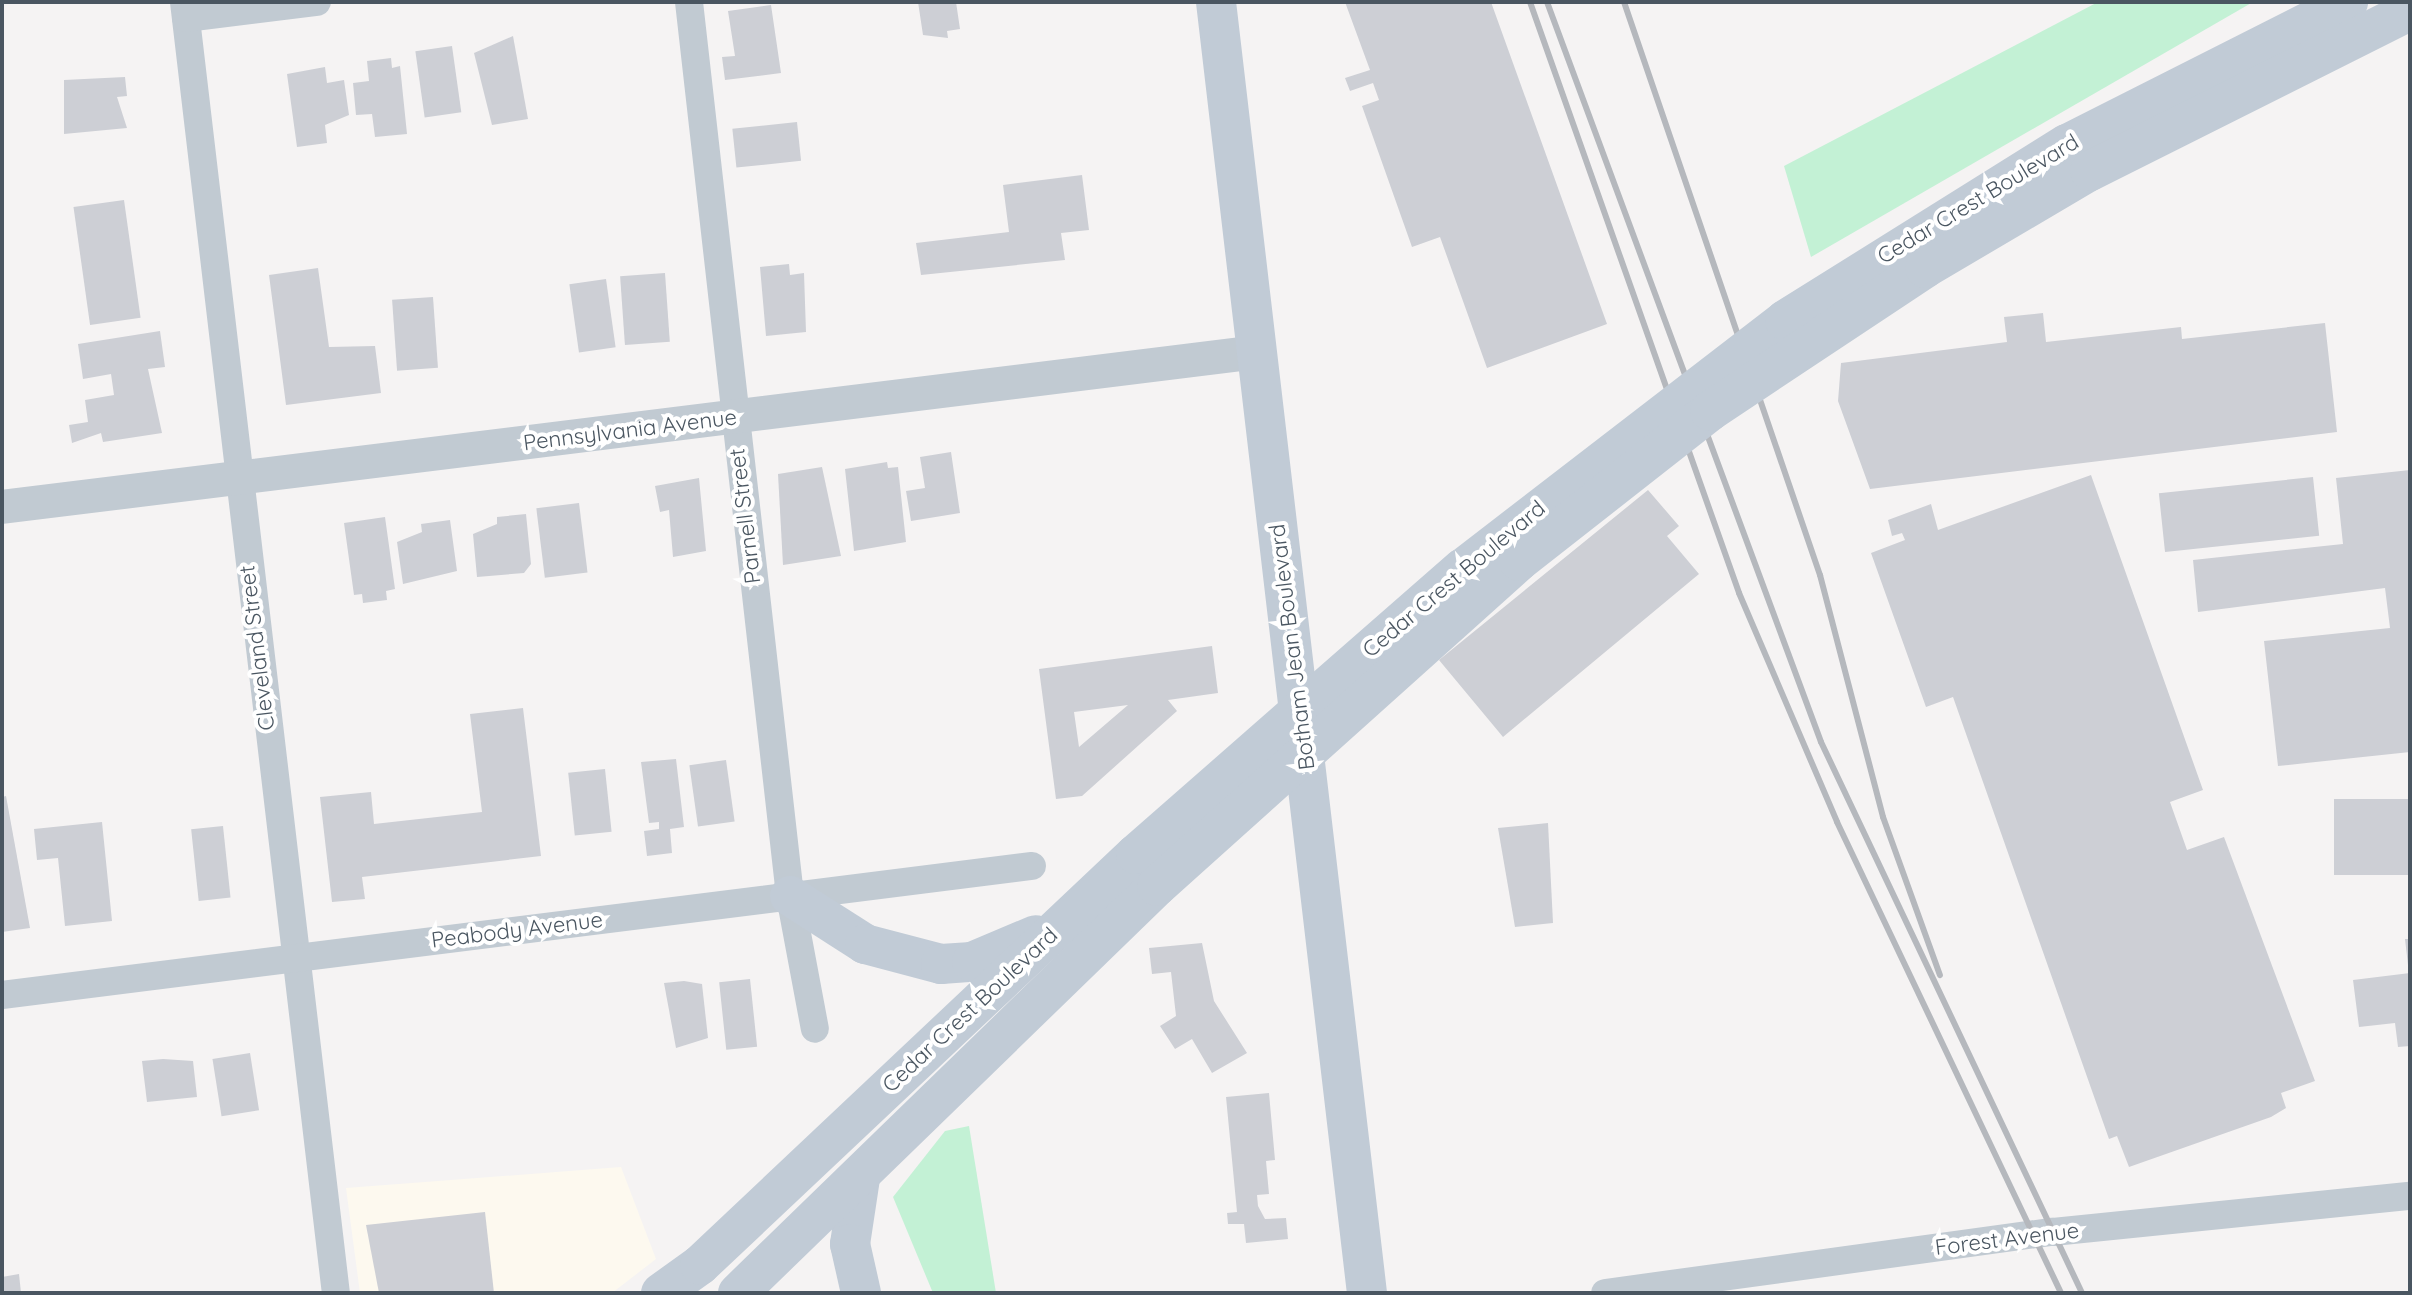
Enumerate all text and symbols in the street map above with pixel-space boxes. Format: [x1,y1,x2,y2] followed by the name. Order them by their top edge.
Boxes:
[1873,128,2083,270] street label: Cedar Crest Boulevard
[522,404,738,456] street label: Pennsylvania Avenue
[724,447,766,585] street label: Parnell Street
[1357,495,1551,663] street label: Cedar Crest Boulevard
[1264,523,1320,771] street label: Botham Jean Boulevard
[234,564,280,732] street label: Cleveland Street
[430,906,604,954] street label: Peabody Avenue
[877,922,1063,1098] street label: Cedar Crest Boulevard
[1934,1217,2080,1261] street label: Forest Avenue

